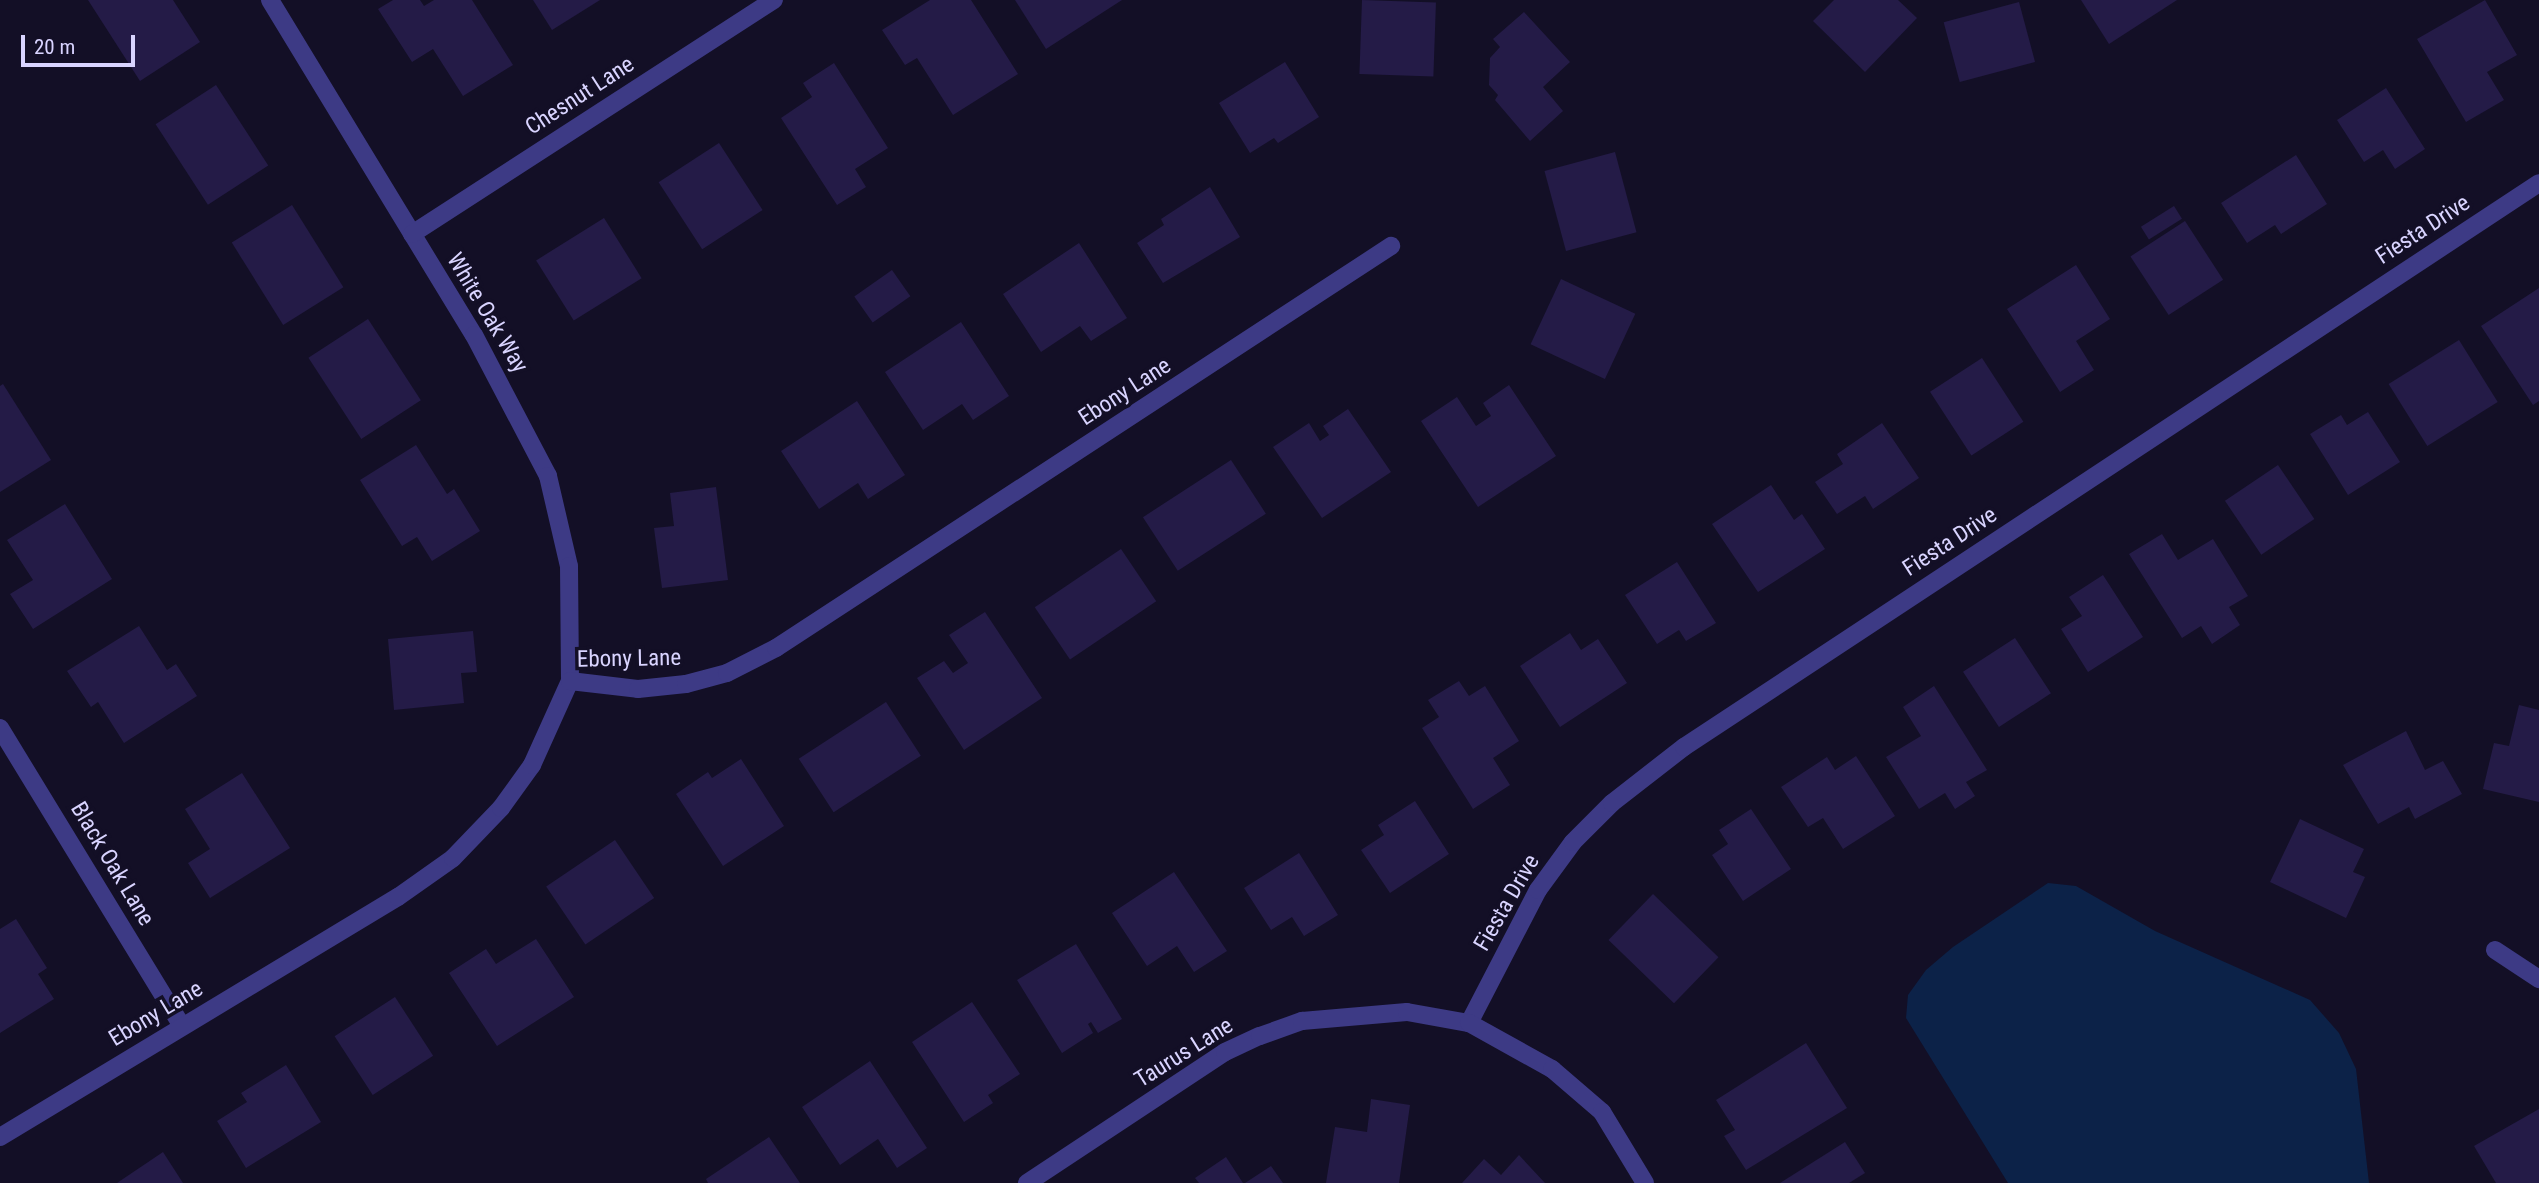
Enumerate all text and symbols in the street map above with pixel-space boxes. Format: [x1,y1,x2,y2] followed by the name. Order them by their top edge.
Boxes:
[24,21,138,65] scale bar
[34,35,75,59] text: 20 m
[521,51,639,141] street label: Chesnut Lane
[2371,189,2475,271] street label: Fiesta Drive
[440,248,534,378] street label: White Oak Way
[1074,352,1176,432] street label: Ebony Lane
[1898,501,2002,583] street label: Fiesta Drive
[577,644,681,674] street label: Ebony Lane
[64,797,160,931] street label: Black Oak Lane
[1468,850,1546,956] street label: Fiesta Drive
[104,975,208,1053] street label: Ebony Lane
[1130,1012,1238,1094] street label: Taurus Lane

